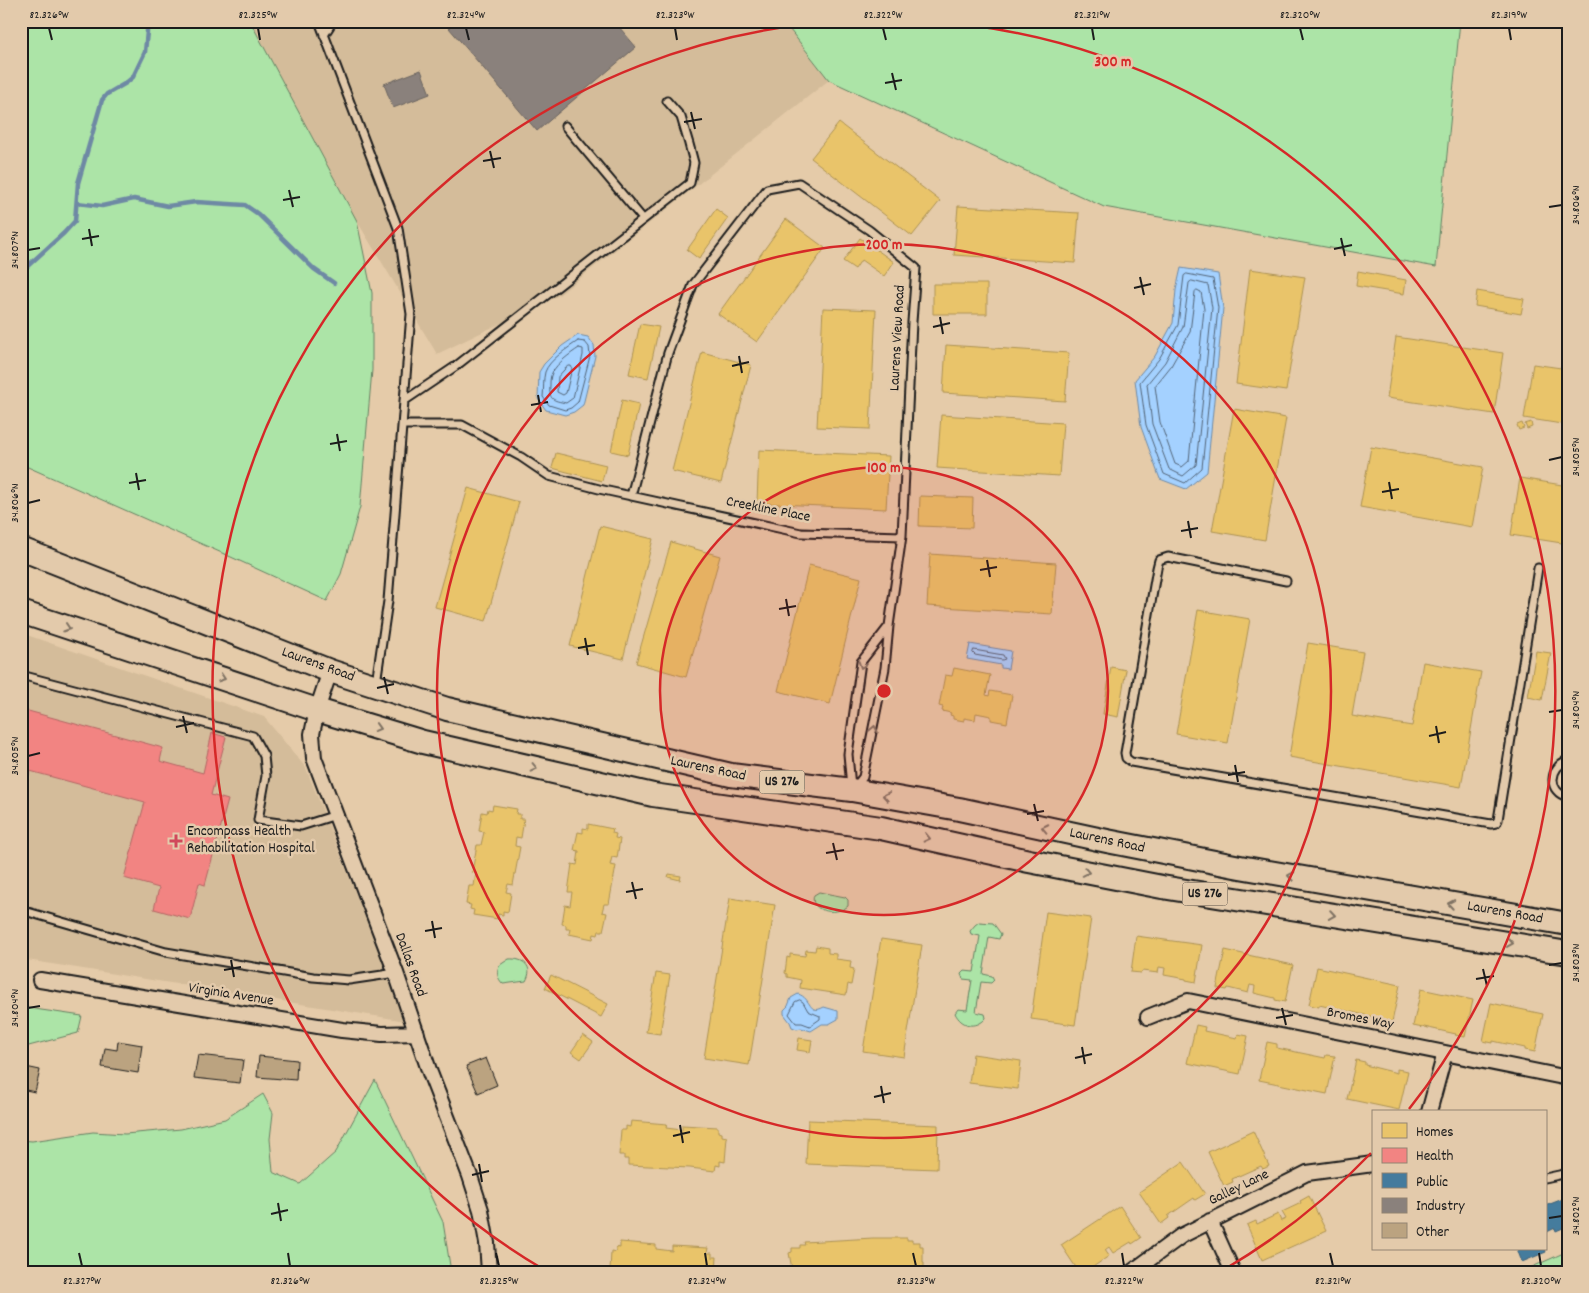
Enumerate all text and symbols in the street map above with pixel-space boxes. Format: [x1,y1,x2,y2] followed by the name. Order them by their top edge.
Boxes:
[29,7,69,24] text: 82.326°W
[239,7,278,24] text: 82.325°W
[447,7,485,24] text: 82.324°W
[656,7,694,24] text: 82.323°W
[864,7,902,24] text: 82.322°W
[1074,7,1110,24] text: 82.321°W
[1280,7,1320,24] text: 82.320°W
[1491,7,1527,24] text: 82.319°W
[1095,52,1131,74] text: 300 m
[1568,185,1585,225] text: 34.806°N
[7,231,24,269] text: 34.807°N
[866,235,902,257] text: 200 m
[884,284,912,392] street label: Laurens View Road
[1568,437,1585,477] text: 34.805°N
[867,458,901,480] text: 100 m
[7,483,24,523] text: 34.806°N
[724,491,813,529] street label: Creekline Place
[63,622,71,632] one-way arrow
[278,642,358,688] street label: Laurens Road
[858,660,868,669] one-way arrow
[217,673,226,683] one-way arrow
[875,682,893,700] centre of rings
[1568,691,1585,729] text: 34.804°N
[372,722,380,732] one-way arrow
[868,725,878,734] one-way arrow
[7,736,24,776] text: 34.805°N
[668,750,748,788] street label: Laurens Road
[530,762,539,773] one-way arrow
[760,770,804,794] road number: US 276
[882,792,890,802] one-way arrow
[187,821,315,860] place label: Encompass Health Rehabilitation Hospital
[1067,822,1147,860] street label: Laurens Road
[1041,823,1050,834] one-way arrow
[923,832,932,843] one-way arrow
[169,834,183,848] marker: Encompass Health Rehabilitation Hospital
[1082,866,1090,877] one-way arrow
[1286,871,1295,881] one-way arrow
[1182,882,1228,906] road number: US 276
[1465,896,1545,930] street label: Laurens Road
[1446,899,1455,909] one-way arrow
[1328,909,1337,919] one-way arrow
[388,930,432,1000] street label: Dallas Road
[1506,937,1514,948] one-way arrow
[1568,944,1585,982] text: 34.803°N
[187,977,276,1013] street label: Virginia Avenue
[7,989,24,1027] text: 34.804°N
[1325,1002,1396,1036] street label: Bromes Way
[1372,1110,1546,1250] legend
[1416,1122,1454,1144] text: Homes
[1416,1146,1453,1168] text: Health
[1205,1164,1273,1212] street label: Galley Lane
[1416,1172,1448,1194] text: Public
[1416,1196,1465,1218] text: Industry
[1568,1197,1585,1235] text: 34.802°N
[1416,1222,1450,1244] text: Other
[63,1273,101,1290] text: 82.327°W
[270,1273,310,1290] text: 82.326°W
[480,1273,519,1290] text: 82.325°W
[688,1273,726,1290] text: 82.324°W
[897,1273,935,1290] text: 82.323°W
[1105,1273,1143,1290] text: 82.322°W
[1315,1273,1351,1290] text: 82.321°W
[1521,1273,1561,1290] text: 82.320°W

